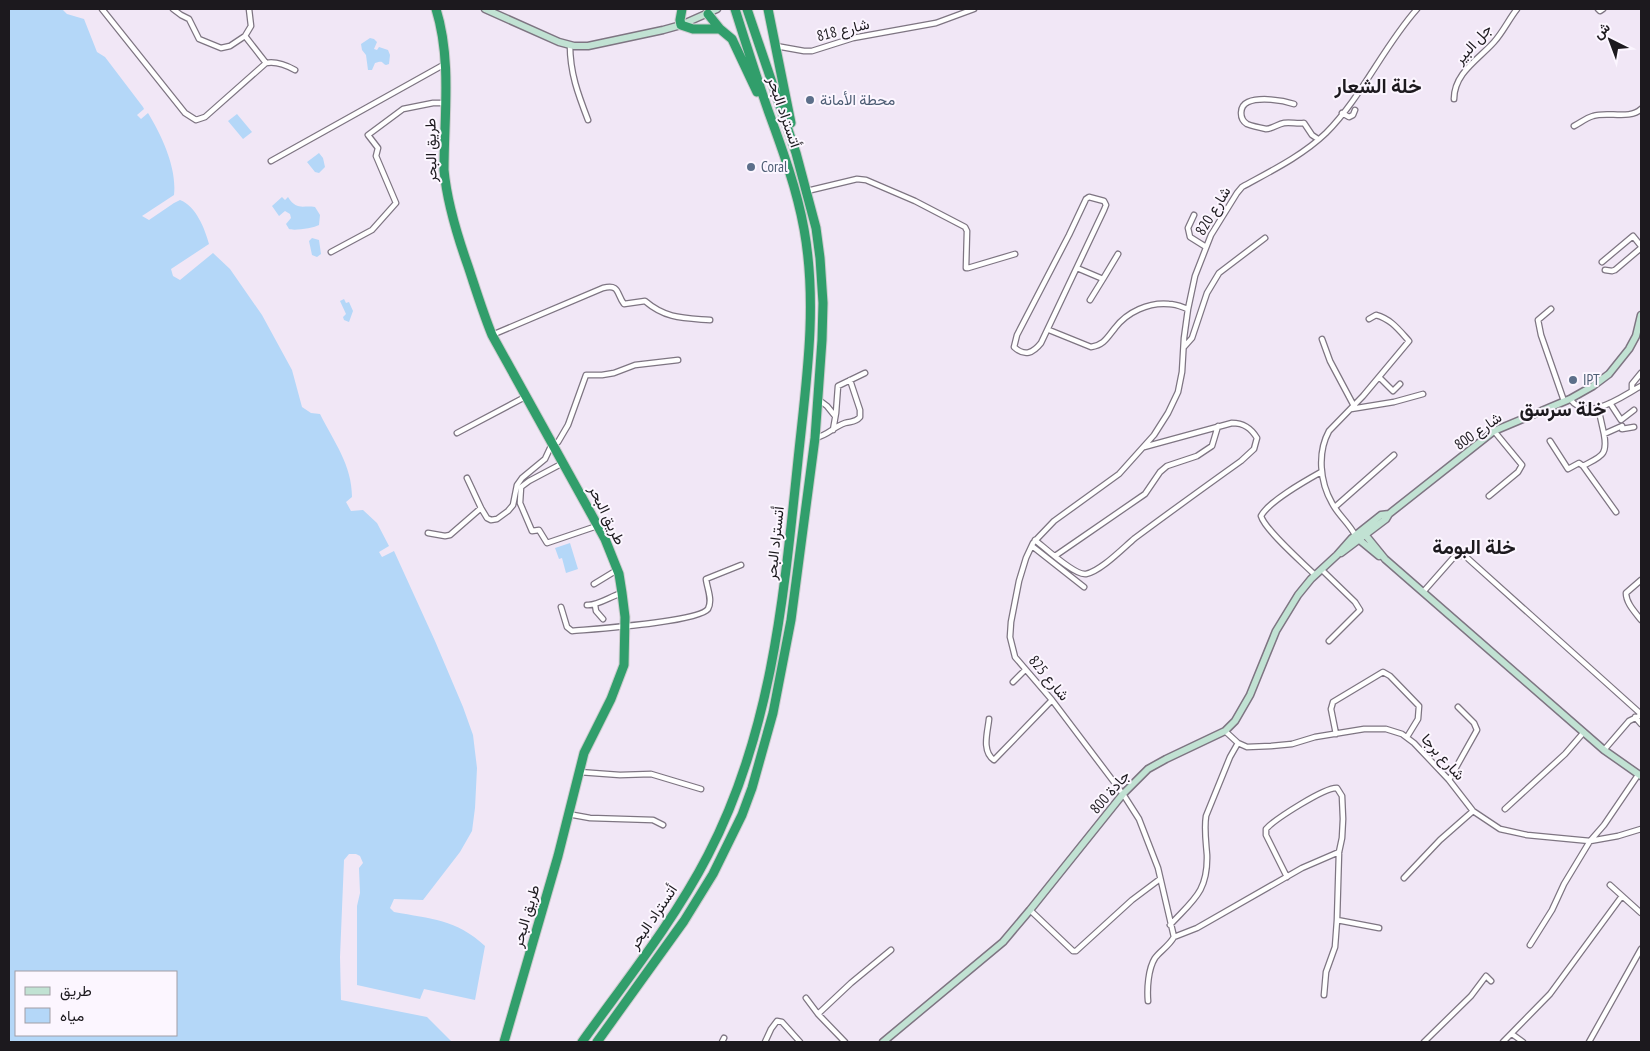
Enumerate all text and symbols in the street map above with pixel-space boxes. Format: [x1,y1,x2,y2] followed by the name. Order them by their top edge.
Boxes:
[815,14,872,47] street label: شارع 818
[1585,15,1635,65] north arrow
[1589,18,1614,43] text: ش
[1449,19,1496,69] street label: جل البير
[763,73,806,150] street label: أتستراد البحر
[1334,73,1421,99] district label: خلة الشعار
[820,90,895,109] place label: محطة الأمانة
[804,94,816,106] marker: محطة الأمانة
[420,118,442,183] street label: طريق البحر
[761,157,788,176] place label: Coral
[745,161,757,173] marker: Coral
[1191,183,1236,240] street label: شارع 820
[1583,370,1600,389] place label: IPT
[1567,374,1579,386] marker: IPT
[1520,396,1606,422] district label: خلة سرسق
[1450,407,1506,455] street label: شارع 800
[584,481,630,548] street label: طريق البحر
[761,505,788,582] street label: أتستراد البحر
[1432,534,1516,560] district label: خلة البومة
[1023,651,1074,706] street label: شارع 825
[1416,729,1469,785] street label: شارع برجا
[1086,766,1134,817] street label: جادة 800
[624,880,681,953] street label: أتستراد البحر
[507,882,544,950] street label: طريق البحر
[15,971,178,1036] legend
[60,981,92,1001] text: طريق
[60,1006,84,1025] text: مياه

